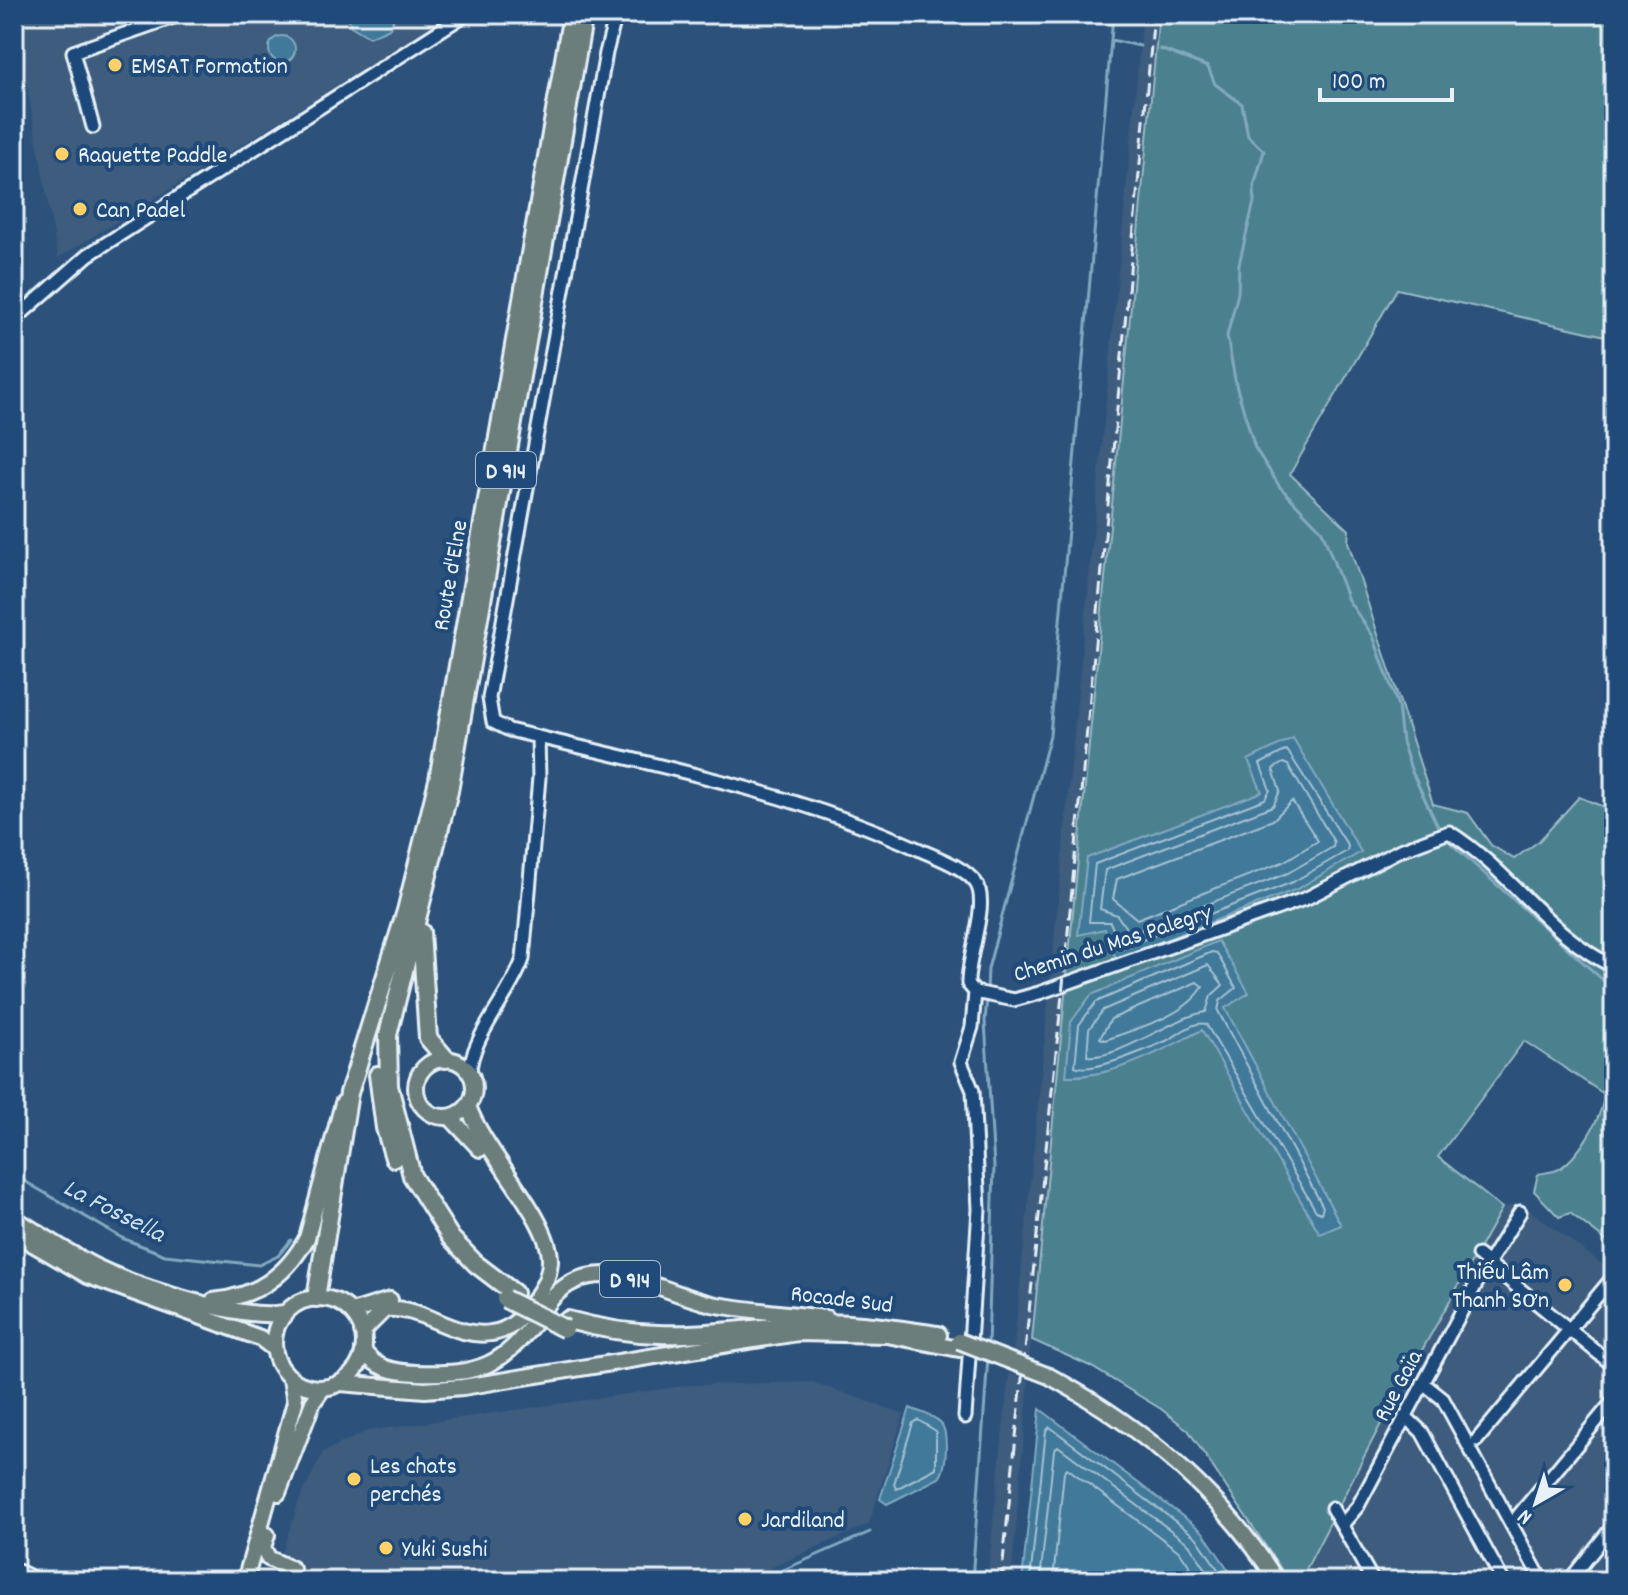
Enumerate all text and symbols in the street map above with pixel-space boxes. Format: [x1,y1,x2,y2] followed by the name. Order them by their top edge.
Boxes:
[131,51,288,85] place label: EMSAT Formation
[1320,52,1452,102] scale bar
[106,56,124,74] marker: EMSAT Formation
[1332,66,1385,100] text: 100 m
[78,140,227,174] place label: Raquette Paddle
[53,145,71,163] marker: Raquette Paddle
[96,195,186,229] place label: Can Padel
[71,200,89,218] marker: Can Padel
[476,452,536,488] road number: D 914
[425,517,478,634] street label: Route d'Elne
[1009,896,1218,993] street label: Chemin du Mas Palegry
[56,1171,172,1254] water label: La Fossella
[1452,1257,1549,1319] place label: Thiếu Lâm Thanh Sơn
[600,1261,660,1297] road number: D 914
[1556,1276,1574,1294] marker: Thiếu Lâm Thanh Sơn
[789,1278,895,1324] street label: Rocade Sud
[1367,1344,1433,1428] street label: Rue Gaïa
[370,1451,457,1513] place label: Les chats perchés
[1496,1463,1576,1543] north arrow
[345,1470,363,1488] marker: Les chats perchés
[1512,1500,1540,1531] text: N
[761,1505,845,1539] place label: Jardiland
[736,1510,754,1528] marker: Jardiland
[402,1534,487,1568] place label: Yuki Sushi
[377,1539,395,1557] marker: Yuki Sushi

